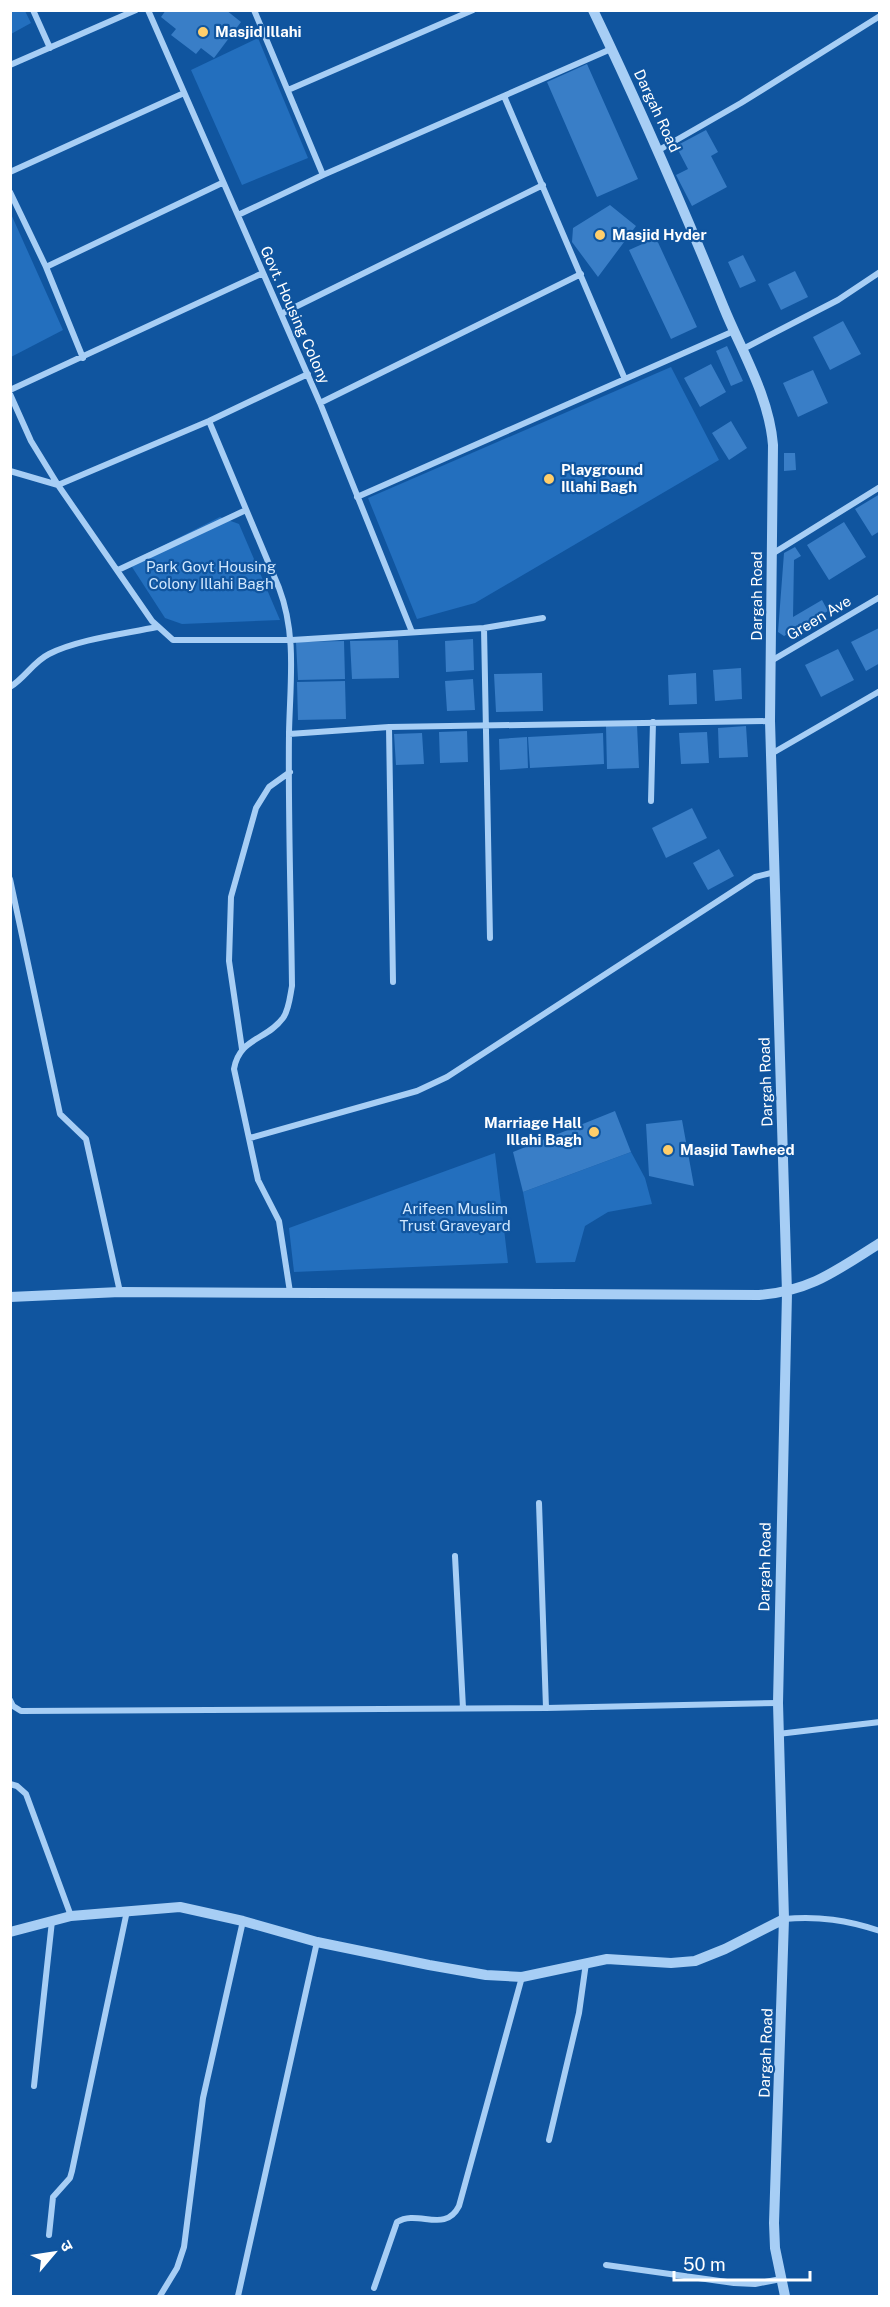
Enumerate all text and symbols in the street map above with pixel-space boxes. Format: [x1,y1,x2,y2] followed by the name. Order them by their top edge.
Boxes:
[215,23,302,40] place label: Masjid Illahi
[196,25,210,39] marker: Masjid Illahi
[631,67,684,155] street label: Dargah Road
[612,226,707,243] place label: Masjid Hyder
[593,228,607,242] marker: Masjid Hyder
[257,243,334,386] street label: Govt. Housing Colony
[561,461,643,495] place label: Playground Illahi Bagh
[542,472,556,486] marker: Playground Illahi Bagh
[748,551,765,641] street label: Dargah Road
[146,558,276,592] park label: Park Govt Housing Colony Illahi Bagh
[784,592,854,643] street label: Green Ave
[755,1037,776,1127] street label: Dargah Road
[484,1114,582,1148] place label: Marriage Hall Illahi Bagh
[587,1125,601,1139] marker: Marriage Hall Illahi Bagh
[680,1141,795,1158] place label: Masjid Tawheed
[661,1143,675,1157] marker: Masjid Tawheed
[399,1200,511,1234] park label: Arifeen Muslim Trust Graveyard
[755,1522,774,1612] street label: Dargah Road
[755,2008,776,2098] street label: Dargah Road
[24,2223,84,2283] north arrow
[56,2237,78,2255] text: उ
[674,2244,810,2282] scale bar
[683,2254,726,2275] text: 50 m

